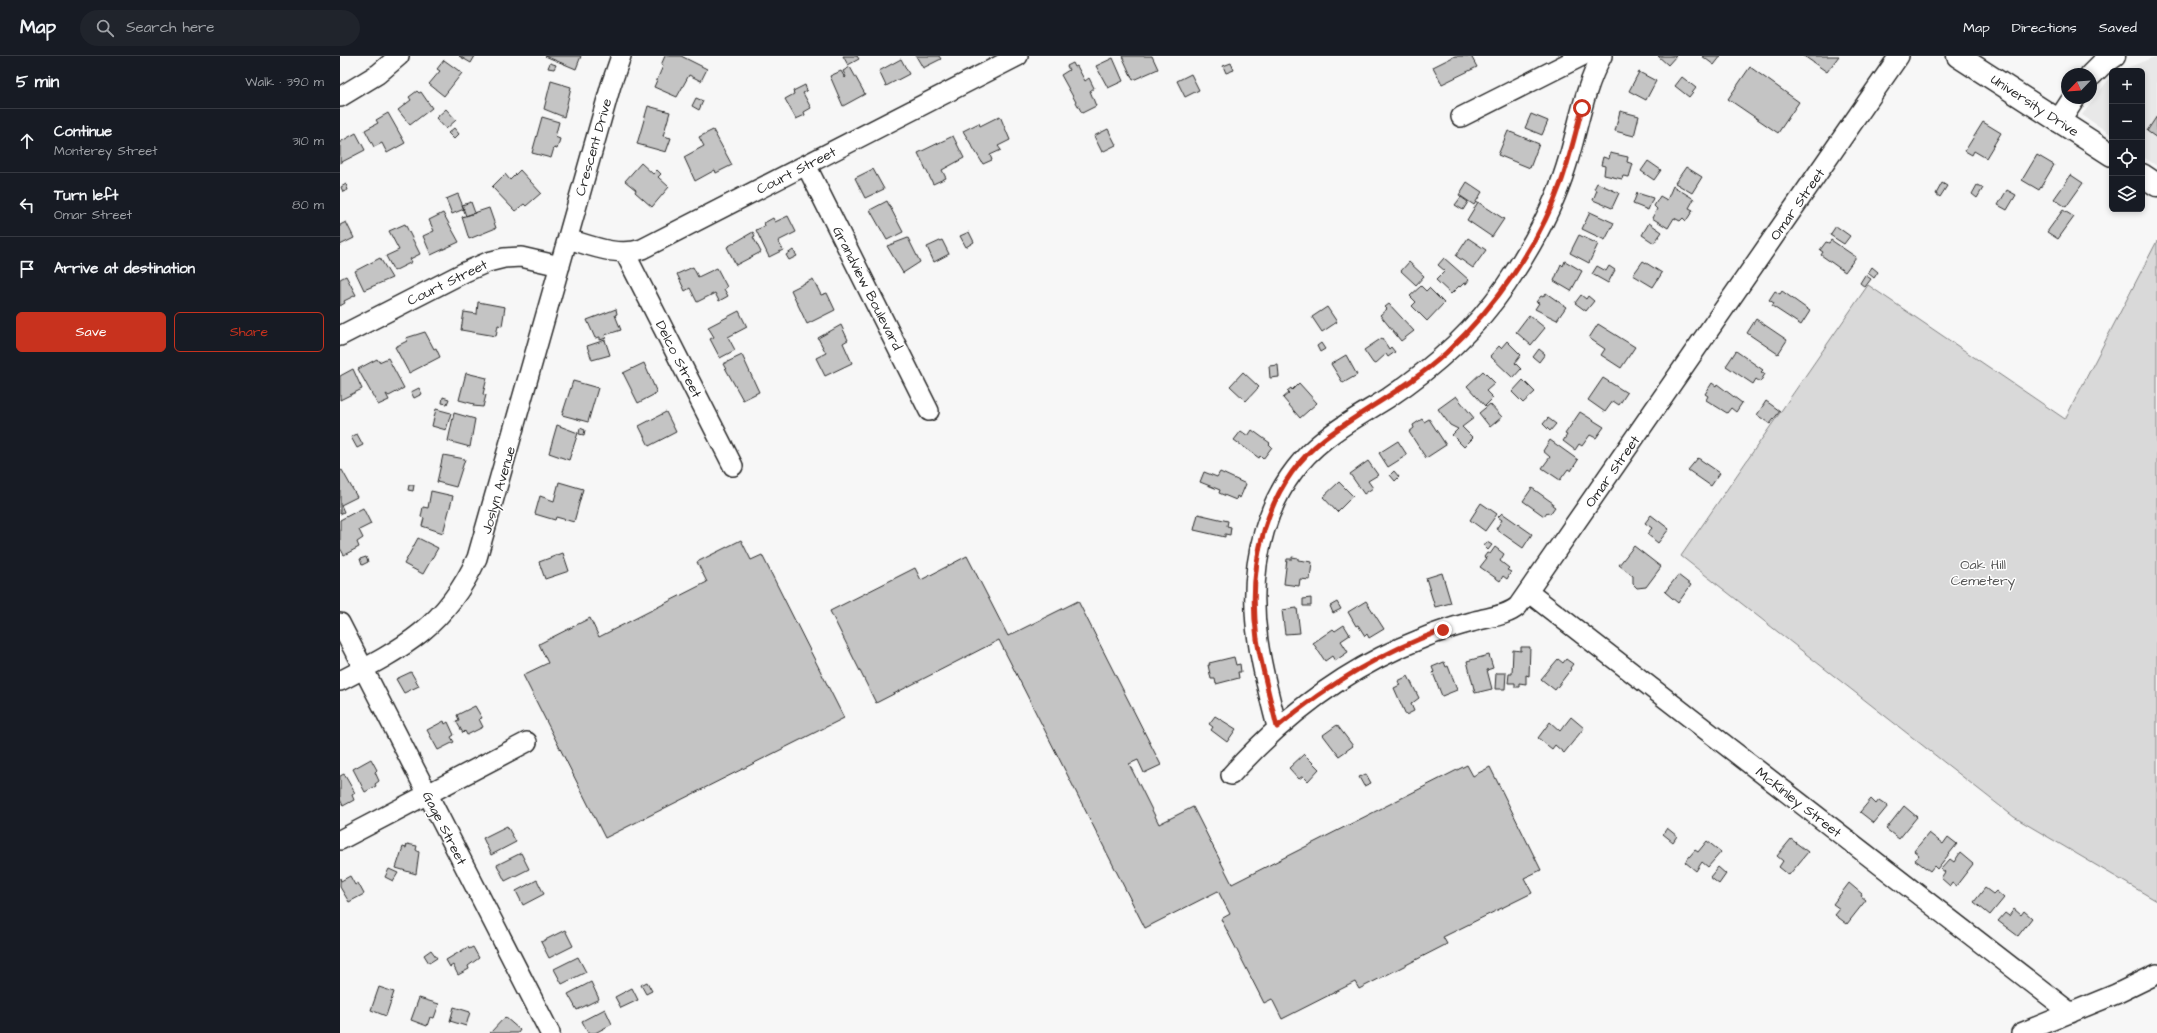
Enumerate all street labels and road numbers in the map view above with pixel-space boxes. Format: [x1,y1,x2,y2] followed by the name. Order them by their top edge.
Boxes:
[1986,70,2083,142] street label: University Drive
[570,96,618,198] street label: Crescent Drive
[753,142,840,200] street label: Court Street
[1766,164,1830,245] street label: Omar Street
[827,223,907,354] street label: Grandview Boulevard
[404,255,491,311] street label: Court Street
[650,317,706,402] street label: Delco Street
[1581,431,1645,512] street label: Omar Street
[477,444,521,536] street label: Joslyn Avenue
[1751,763,1846,843] street label: McKinley Street
[417,788,471,869] street label: Gage Street

